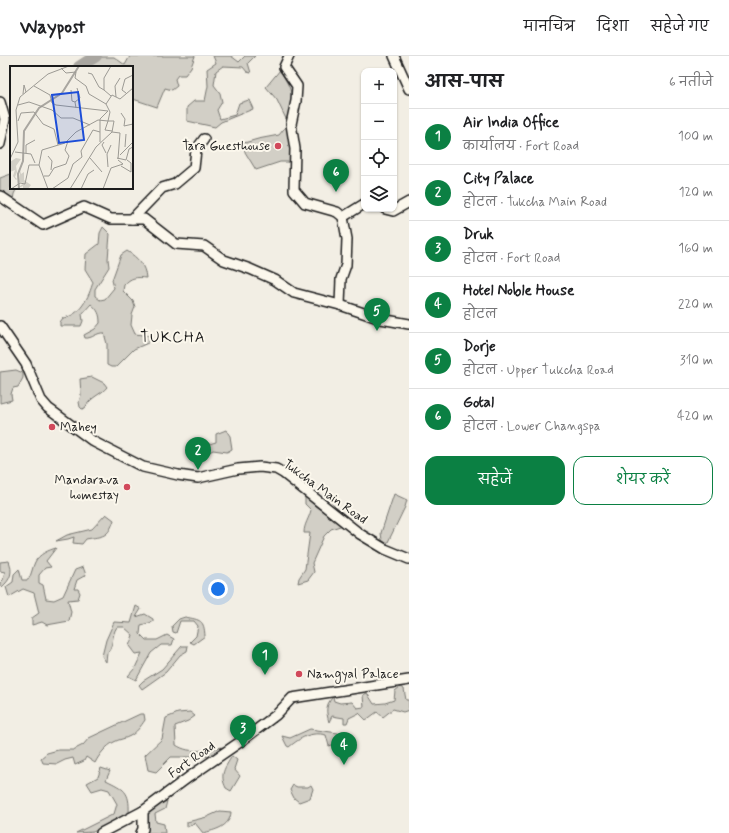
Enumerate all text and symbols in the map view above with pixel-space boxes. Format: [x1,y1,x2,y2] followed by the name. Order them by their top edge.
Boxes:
[20,15,85,40] text: Waypost
[524,18,575,36] text: मानचित्र
[597,18,629,36] text: दिशा
[651,18,709,36] text: सहेजे गए
[10,66,133,189] inset map
[361,68,397,212] map controls
[361,68,397,104] button: +
[425,71,503,93] text: आस-पास
[669,74,713,91] text: 6 नतीजे
[361,104,397,140] button: −
[463,113,559,133] text: Air India Office
[435,128,441,145] text: 1
[678,128,713,145] text: 100 m
[182,138,270,155] place label: Tara Guesthouse
[463,138,579,155] text: कार्यालय · Fort Road
[361,140,397,176] button: locate
[273,141,283,151] marker: Tara Guesthouse
[323,159,349,192] pin: 6
[463,169,534,189] text: City Palace
[361,176,397,212] button: layers
[435,184,441,201] text: 2
[679,184,713,201] text: 120 m
[463,194,607,211] text: होटल · Tukcha Main Road
[463,225,494,245] text: Druk
[435,240,441,257] text: 3
[678,240,713,257] text: 160 m
[463,250,560,267] text: होटल · Fort Road
[463,281,574,301] text: Hotel Noble House
[434,296,442,313] text: 4
[678,296,713,313] text: 220 m
[364,298,390,331] pin: 5
[463,306,497,323] text: होटल
[140,328,206,348] district label: TUKCHA
[463,337,496,357] text: Dorje
[434,352,442,369] text: 5
[680,352,713,369] text: 310 m
[463,362,614,379] text: होटल · Upper Tukcha Road
[463,393,494,413] text: Gotal
[435,408,441,425] text: 6
[677,408,713,425] text: 420 m
[463,418,601,435] text: होटल · Lower Changspa
[60,419,97,436] place label: Mahey
[47,422,57,432] marker: Mahey
[185,437,211,470] pin: 2
[279,456,371,528] street label: Tukcha Main Road
[425,456,565,505] button: सहेजें
[573,456,713,505] button: शेयर करें
[55,472,119,504] place label: Mandarava homestay
[122,482,132,492] marker: Mandarava homestay
[208,579,228,599] your location
[252,642,278,675] pin: 1
[307,666,399,684] place label: Namgyal Palace
[294,669,304,679] marker: Namgyal Palace
[230,715,256,748] pin: 3
[331,732,357,765] pin: 4
[165,738,219,782] street label: Fort Road

